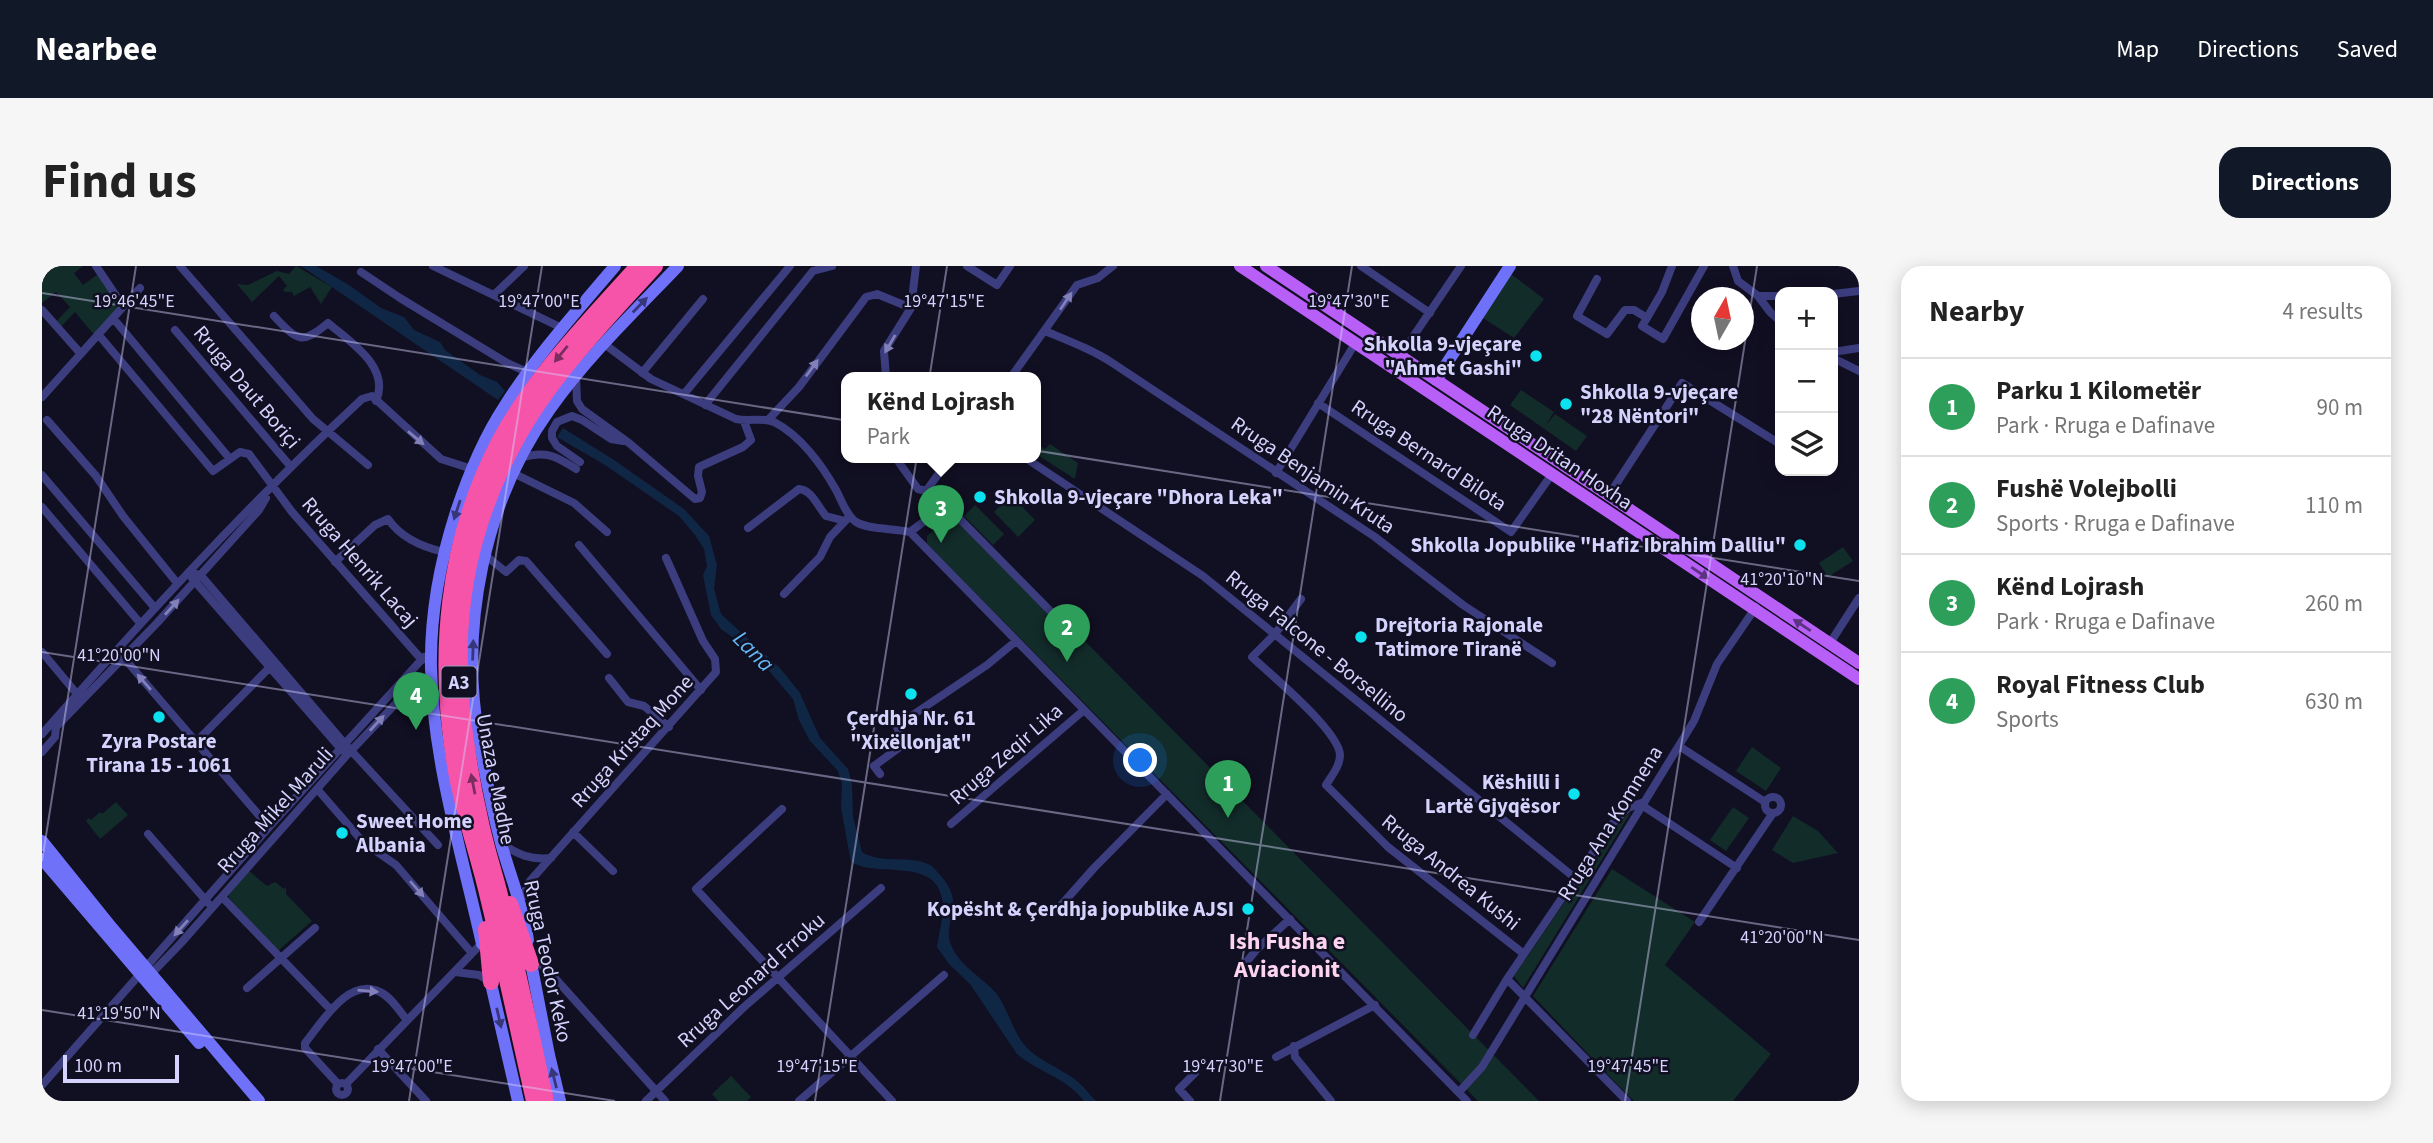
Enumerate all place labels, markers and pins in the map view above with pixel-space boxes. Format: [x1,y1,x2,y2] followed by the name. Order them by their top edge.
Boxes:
[1364,329,1522,383] place label: Shkolla 9-vjeçare "Ahmet Gashi"
[1528,348,1544,364] marker: Shkolla 9-vjeçare "Ahmet Gashi"
[1580,377,1739,431] place label: Shkolla 9-vjeçare "28 Nëntori"
[1558,396,1574,412] marker: Shkolla 9-vjeçare "28 Nëntori"
[994,482,1283,512] place label: Shkolla 9-vjeçare "Dhora Leka"
[918,485,964,543] pin: 3
[972,489,988,505] marker: Shkolla 9-vjeçare "Dhora Leka"
[1410,530,1786,560] place label: Shkolla Jopublike "Hafiz Ibrahim Dalliu"
[1792,537,1808,553] marker: Shkolla Jopublike "Hafiz Ibrahim Dalliu"
[1044,604,1090,662] pin: 2
[1375,610,1543,664] place label: Drejtoria Rajonale Tatimore Tiranë
[1353,629,1369,645] marker: Drejtoria Rajonale Tatimore Tiranë
[393,672,439,730] pin: 4
[903,686,919,702] marker: Çerdhja Nr. 61 "Xixëllonjat"
[846,703,976,757] place label: Çerdhja Nr. 61 "Xixëllonjat"
[151,709,167,725] marker: Zyra Postare Tirana 15 - 1061
[86,726,232,780] place label: Zyra Postare Tirana 15 - 1061
[1205,760,1251,818] pin: 1
[1425,767,1561,821] place label: Këshilli i Lartë Gjyqësor
[1566,786,1582,802] marker: Këshilli i Lartë Gjyqësor
[355,806,472,860] place label: Sweet Home Albania
[334,825,350,841] marker: Sweet Home Albania
[927,894,1234,924] place label: Kopësht & Çerdhja jopublike AJSI
[1240,901,1256,917] marker: Kopësht & Çerdhja jopublike AJSI

